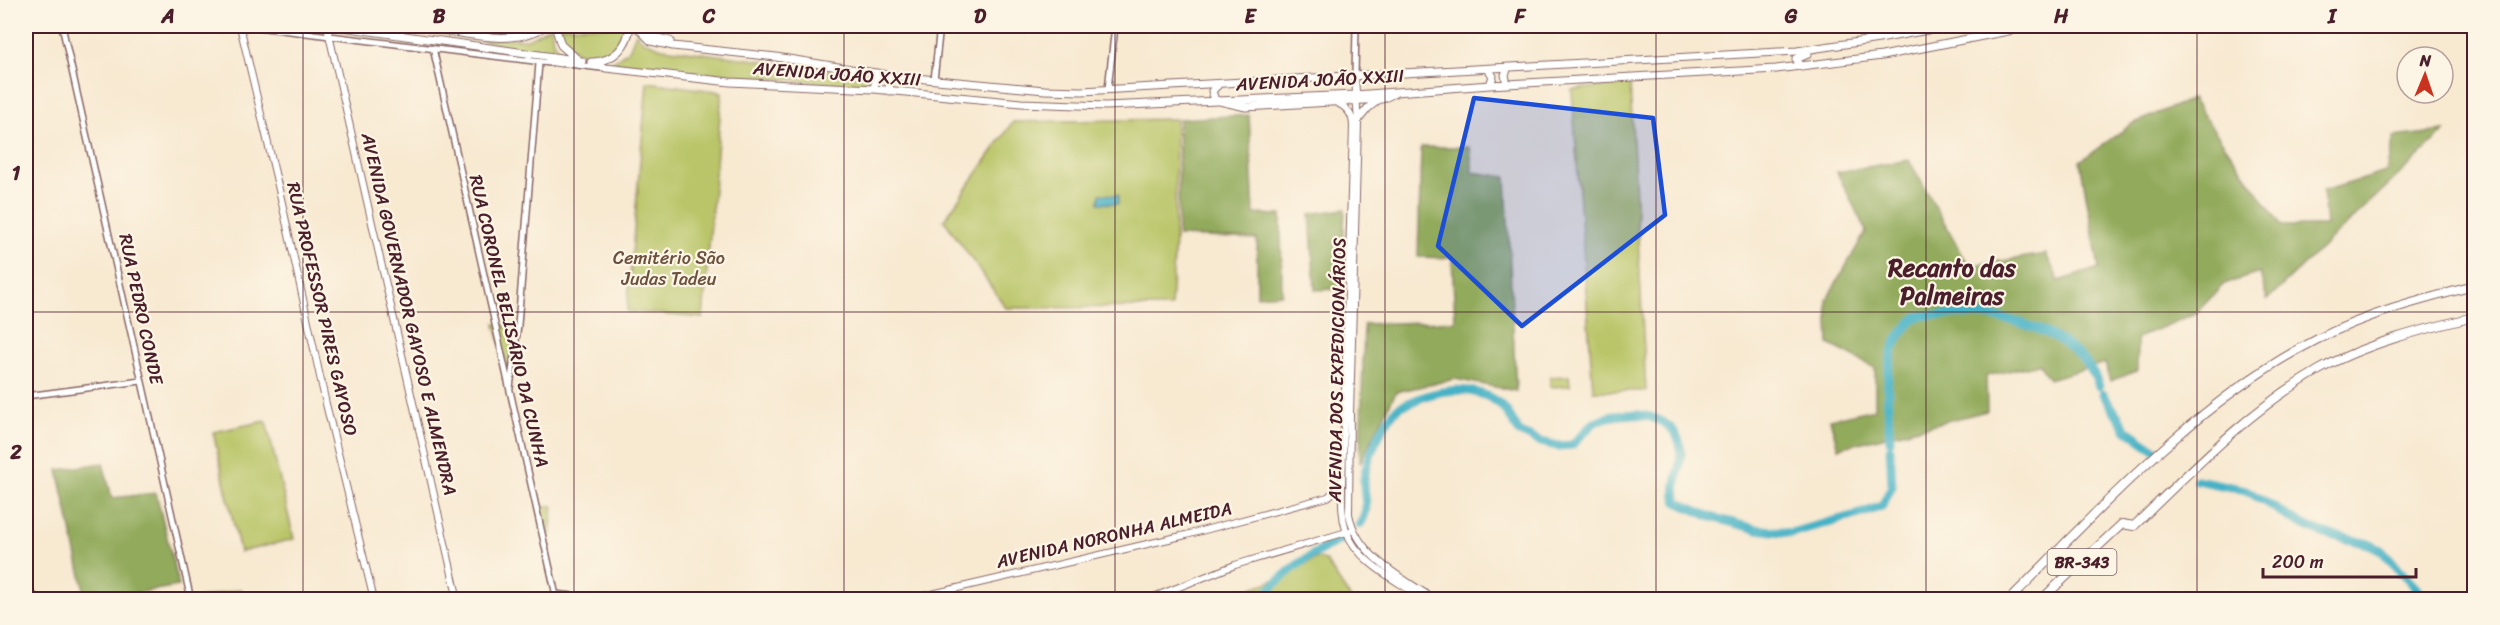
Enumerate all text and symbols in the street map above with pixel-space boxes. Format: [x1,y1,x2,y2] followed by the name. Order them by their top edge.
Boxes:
[160,0,175,34] text: A
[433,0,446,34] text: B
[702,0,716,34] text: C
[974,0,987,34] text: D
[1244,0,1257,34] text: E
[1514,0,1527,34] text: F
[1784,0,1798,34] text: G
[2053,0,2069,34] text: H
[2327,0,2338,34] text: I
[2395,45,2455,105] north arrow
[2418,46,2432,75] text: N
[751,52,922,96] street label: AVENIDA JOÃO XXIII
[1234,60,1405,100] street label: AVENIDA JOÃO XXIII
[351,129,466,498] street label: AVENIDA GOVERNADOR GAYOSO E ALMENDRA
[12,156,21,191] text: 1
[460,172,558,470] street label: RUA CORONEL BELISÁRIO DA CUNHA
[277,179,367,439] street label: RUA PROFESSOR PIRES GAYOSO
[109,231,173,388] street label: RUA PEDRO CONDE
[1319,237,1355,504] street label: AVENIDA DOS EXPEDICIONÁRIOS
[613,242,725,295] park label: Cemitério São Judas Tadeu
[1887,247,2017,317] district label: Recanto das Palmeiras
[9,435,22,470] text: 2
[992,492,1235,578] street label: AVENIDA NORONHA ALMEIDA
[2263,541,2416,579] scale bar
[2272,546,2324,578] text: 200 m
[2048,549,2116,575] road number: BR-343

